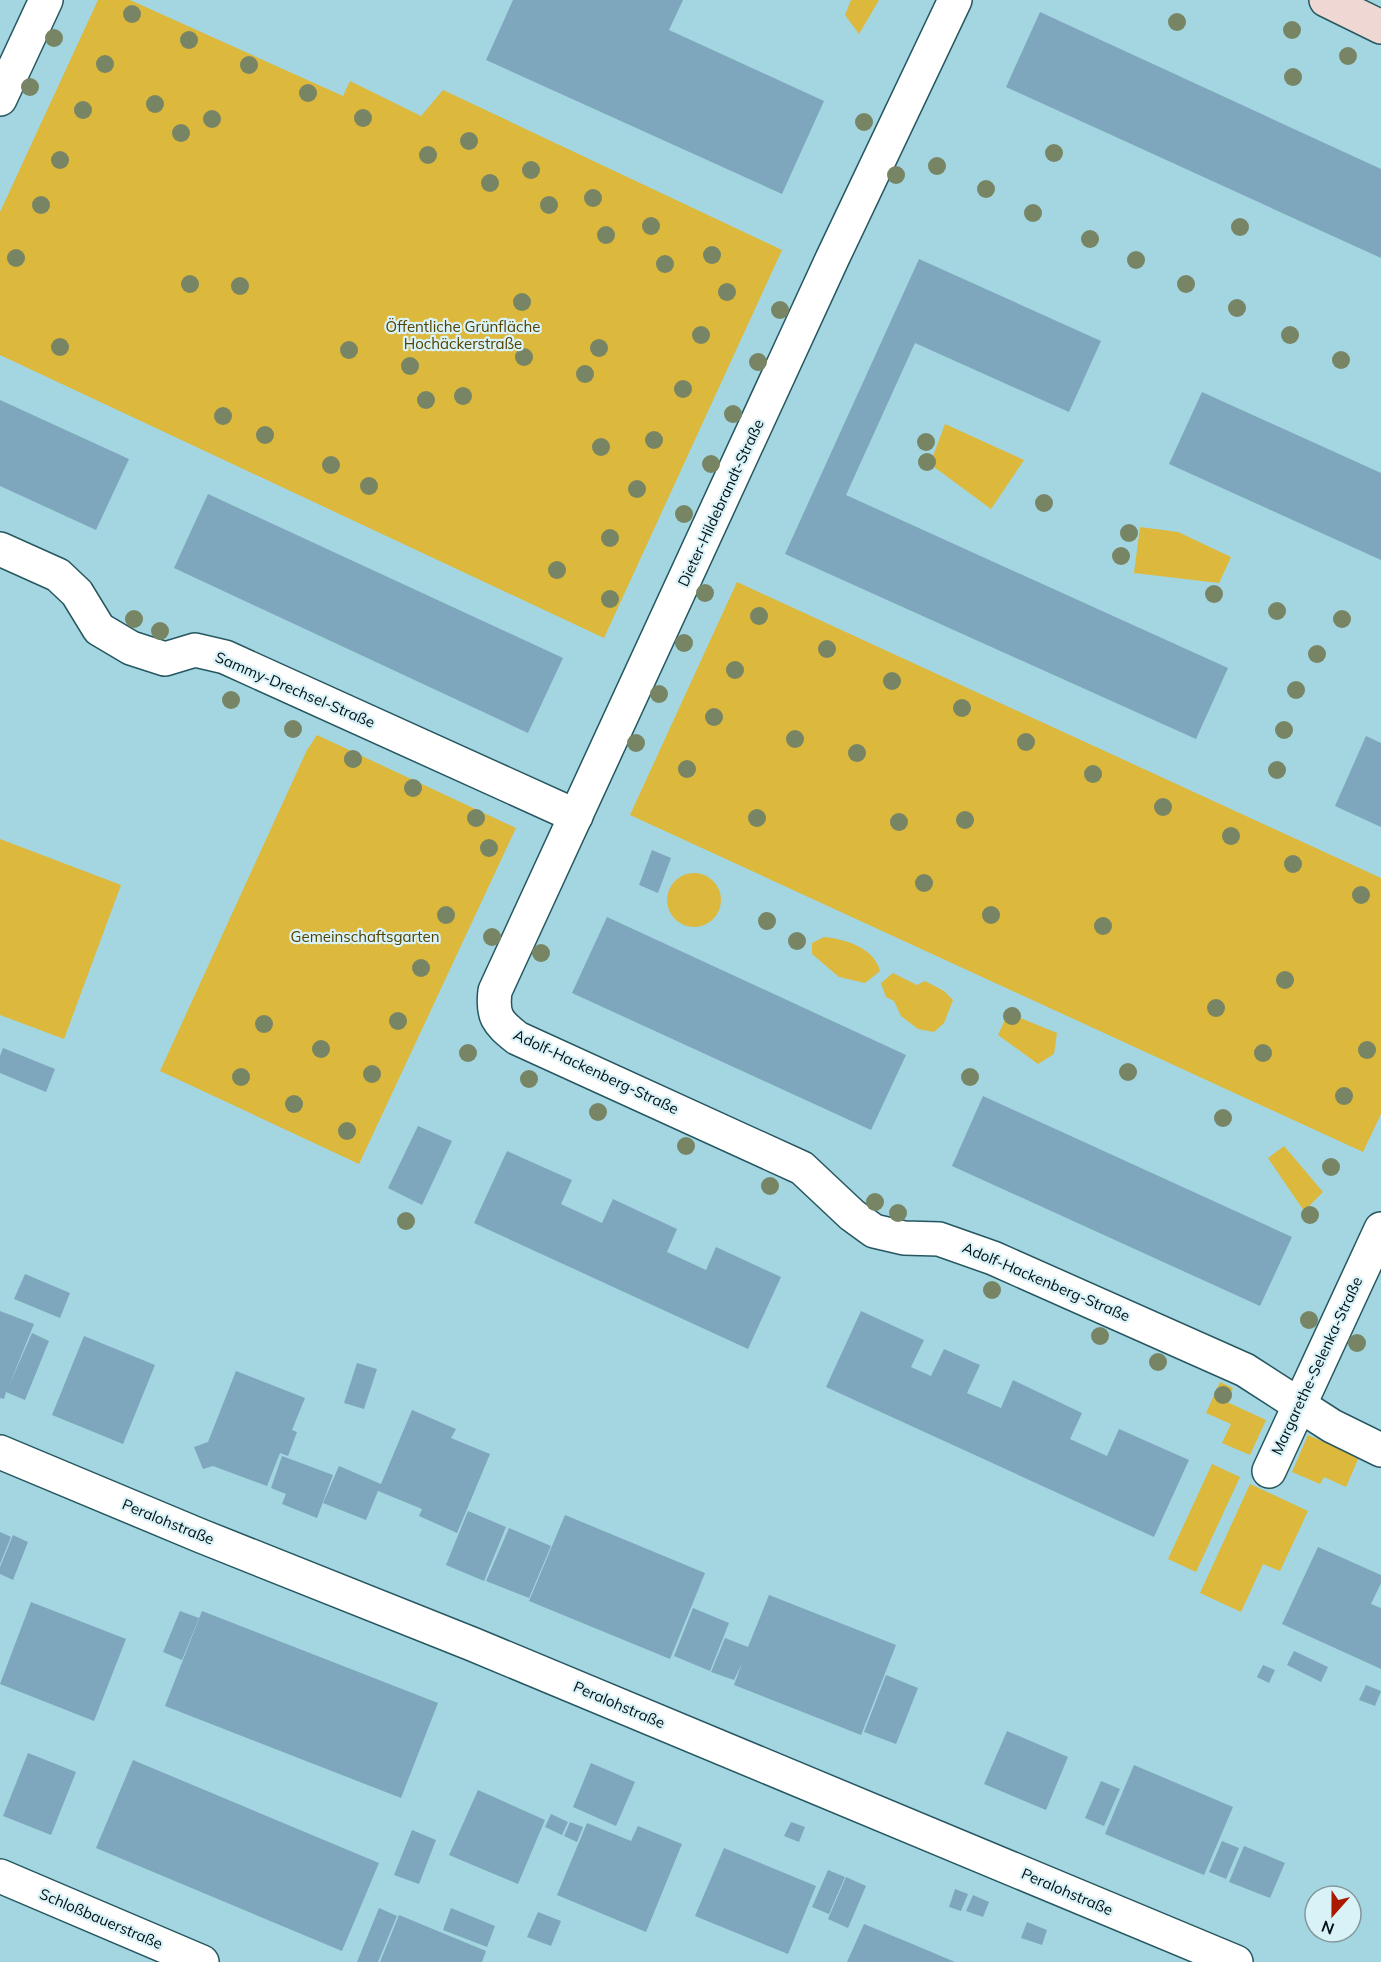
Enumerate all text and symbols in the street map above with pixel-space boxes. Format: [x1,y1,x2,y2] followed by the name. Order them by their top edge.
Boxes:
[386,317,540,353] park label: Öffentliche Grünfläche Hochäckerstraße
[673,416,768,590] street label: Dieter-Hildebrandt-Straße
[213,647,378,732] street label: Sammy-Drechsel-Straße
[291,927,439,946] park label: Gemeinschaftsgarten
[511,1025,682,1118] street label: Adolf-Hackenberg-Straße
[960,1238,1133,1325] street label: Adolf-Hackenberg-Straße
[1267,1274,1366,1458] street label: Margarethe-Selenka-Straße
[119,1494,217,1549] street label: Peralohstraße
[571,1677,668,1732] street label: Peralohstraße
[1019,1864,1116,1919] street label: Peralohstraße
[37,1884,166,1953] street label: Schloßbauerstraße
[1303,1884,1363,1944] north arrow
[1318,1917,1337,1940] text: N

